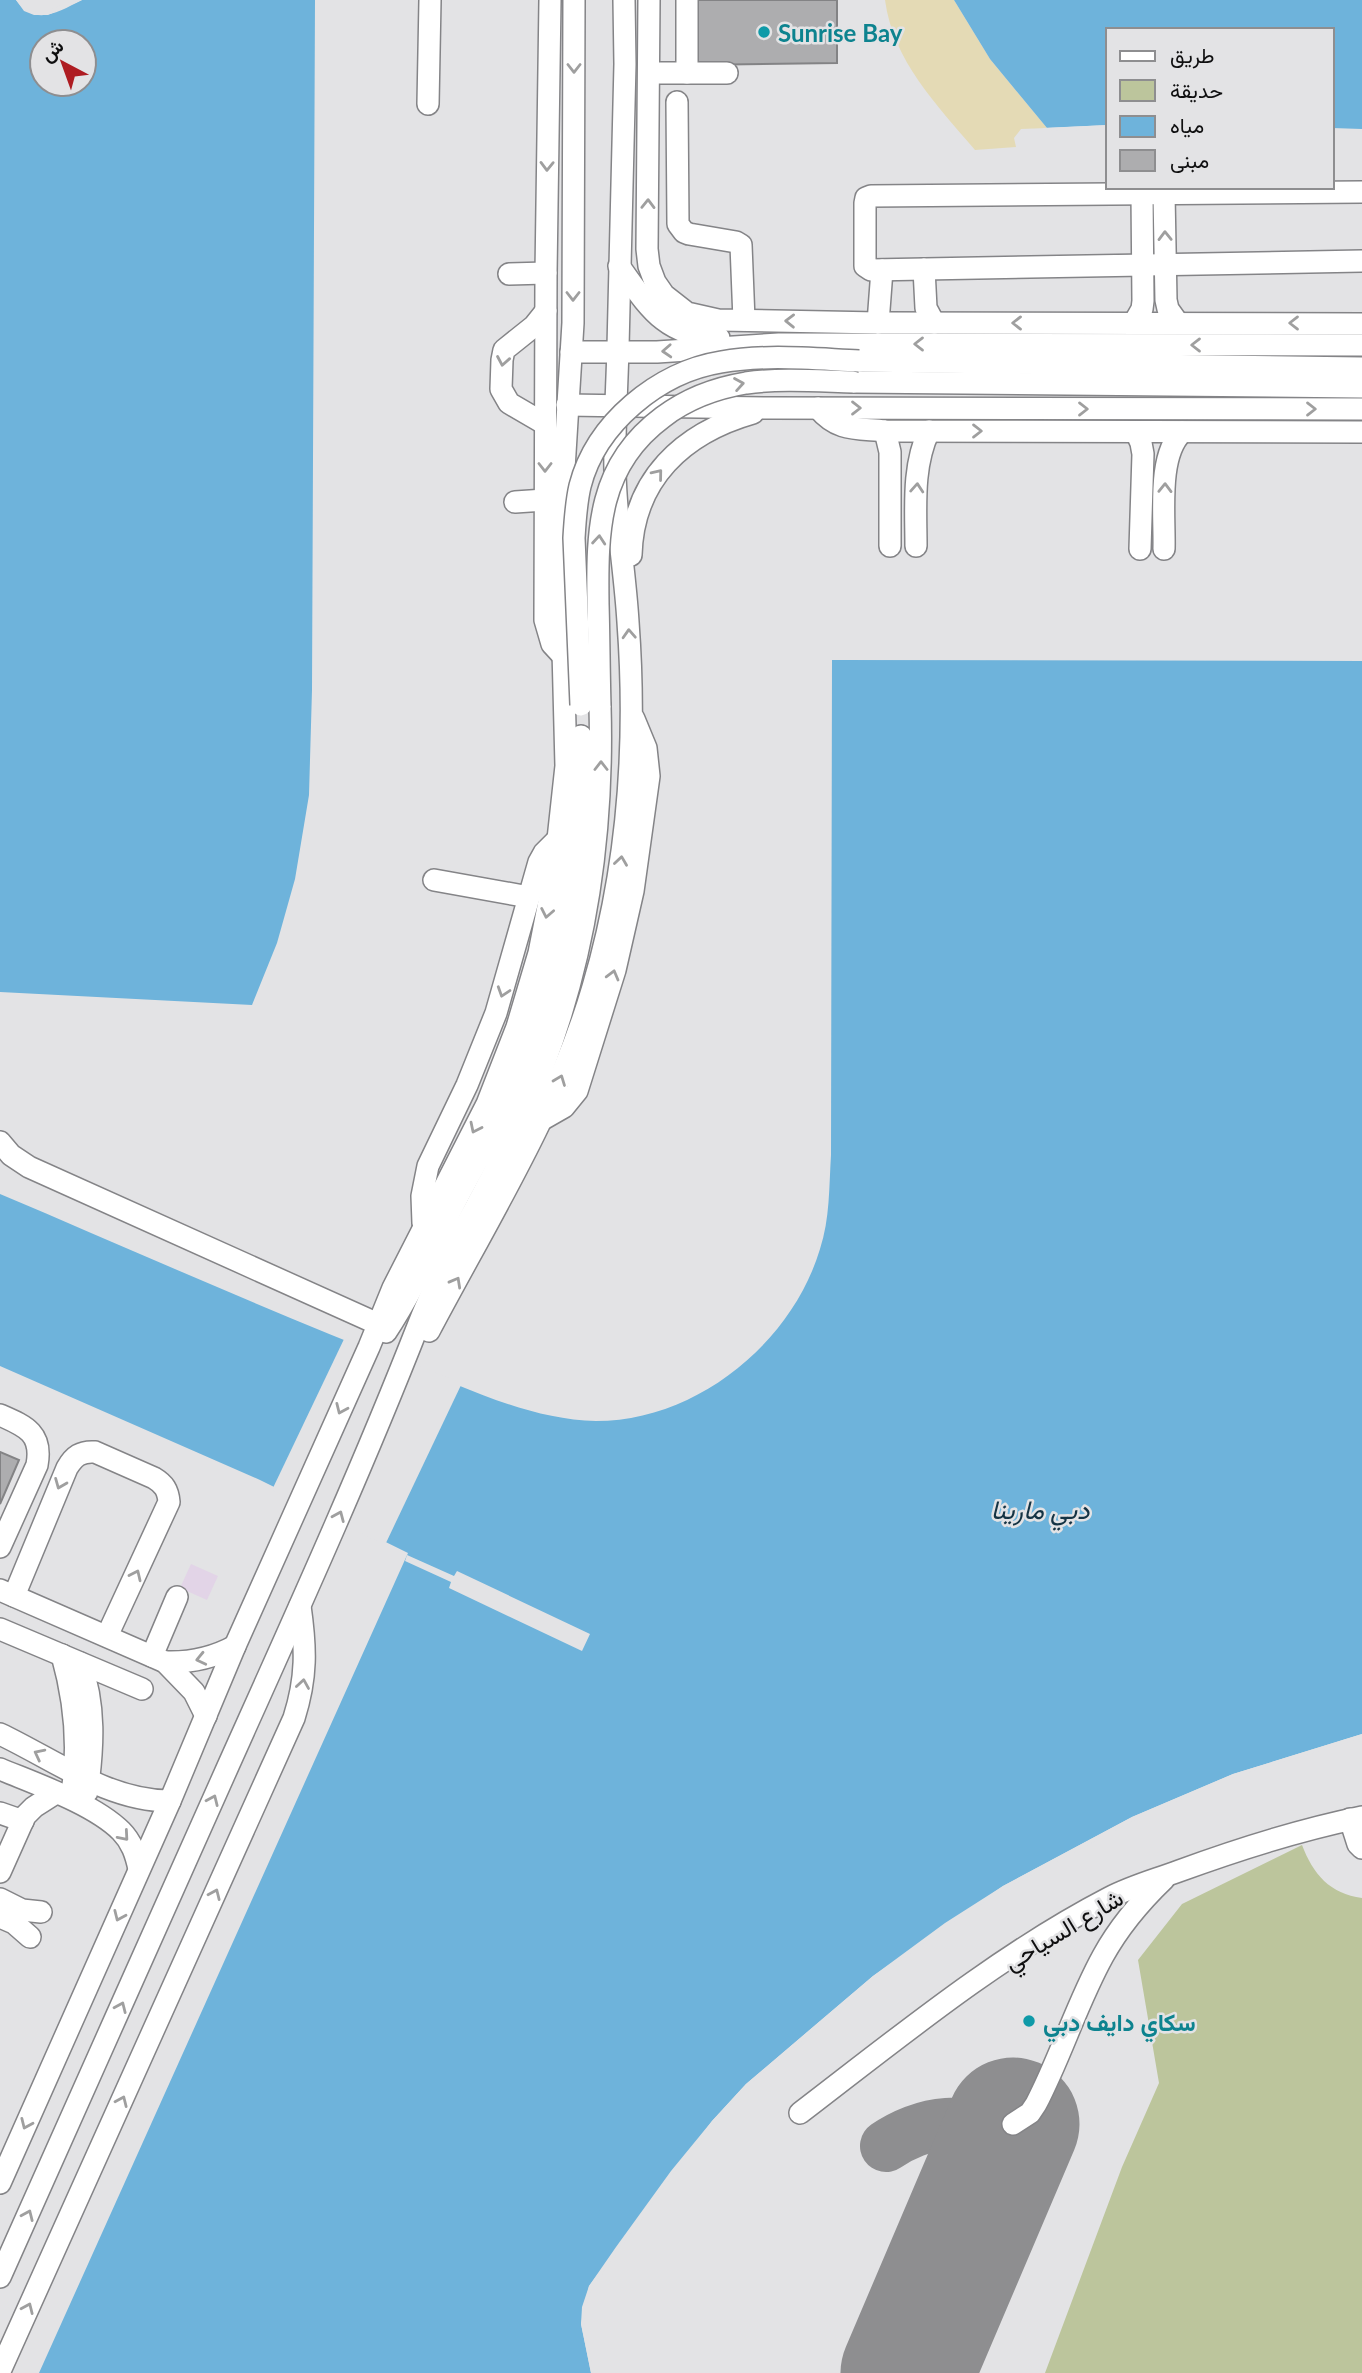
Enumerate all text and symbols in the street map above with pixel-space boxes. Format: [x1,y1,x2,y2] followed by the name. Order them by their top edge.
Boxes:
[778,18,903,47] place label: Sunrise Bay
[756,24,772,40] marker: Sunrise Bay
[28,28,98,98] north arrow
[1106,28,1334,189] legend
[35,34,68,67] text: ش
[1170,42,1215,69] text: طريق
[566,63,582,74] one-way arrow
[1170,77,1223,103] text: حديقة
[1170,112,1204,138] text: مياه
[1170,147,1209,173] text: مبنى
[540,161,555,172] one-way arrow
[640,199,655,210] one-way arrow
[1157,230,1173,241] one-way arrow
[565,291,581,301] one-way arrow
[784,313,795,329] one-way arrow
[1012,315,1022,331] one-way arrow
[1288,315,1299,331] one-way arrow
[914,336,924,352] one-way arrow
[1190,337,1201,353] one-way arrow
[662,344,673,359] one-way arrow
[496,355,511,367] one-way arrow
[733,378,745,393] one-way arrow
[851,400,861,416] one-way arrow
[1078,401,1089,416] one-way arrow
[1306,401,1316,417] one-way arrow
[972,423,983,439] one-way arrow
[537,462,553,473] one-way arrow
[649,469,662,481] one-way arrow
[909,482,924,493] one-way arrow
[1157,482,1173,493] one-way arrow
[591,534,606,545] one-way arrow
[621,629,636,640] one-way arrow
[593,760,609,771] one-way arrow
[614,856,629,867] one-way arrow
[540,907,555,919] one-way arrow
[605,969,619,981] one-way arrow
[497,985,511,997] one-way arrow
[551,1074,565,1086] one-way arrow
[469,1121,483,1134] one-way arrow
[447,1277,461,1289] one-way arrow
[335,1402,349,1415] one-way arrow
[54,1477,68,1489] one-way arrow
[991,1493,1090,1531] water label: دبي مارينا
[331,1511,345,1523] one-way arrow
[128,1570,142,1582] one-way arrow
[196,1650,208,1665] one-way arrow
[295,1678,310,1690] one-way arrow
[34,1748,46,1762] one-way arrow
[205,1794,219,1807] one-way arrow
[116,1828,128,1841] one-way arrow
[998,1882,1131,1981] street label: شارع السياحي
[207,1888,221,1901] one-way arrow
[113,1909,127,1921] one-way arrow
[113,2002,127,2014] one-way arrow
[1043,2007,1196,2043] place label: سكاي دايف دبي
[1021,2013,1037,2029] marker: سكاي دايف دبي
[114,2096,128,2108] one-way arrow
[20,2117,34,2129] one-way arrow
[20,2210,34,2222] one-way arrow
[20,2303,34,2315] one-way arrow

